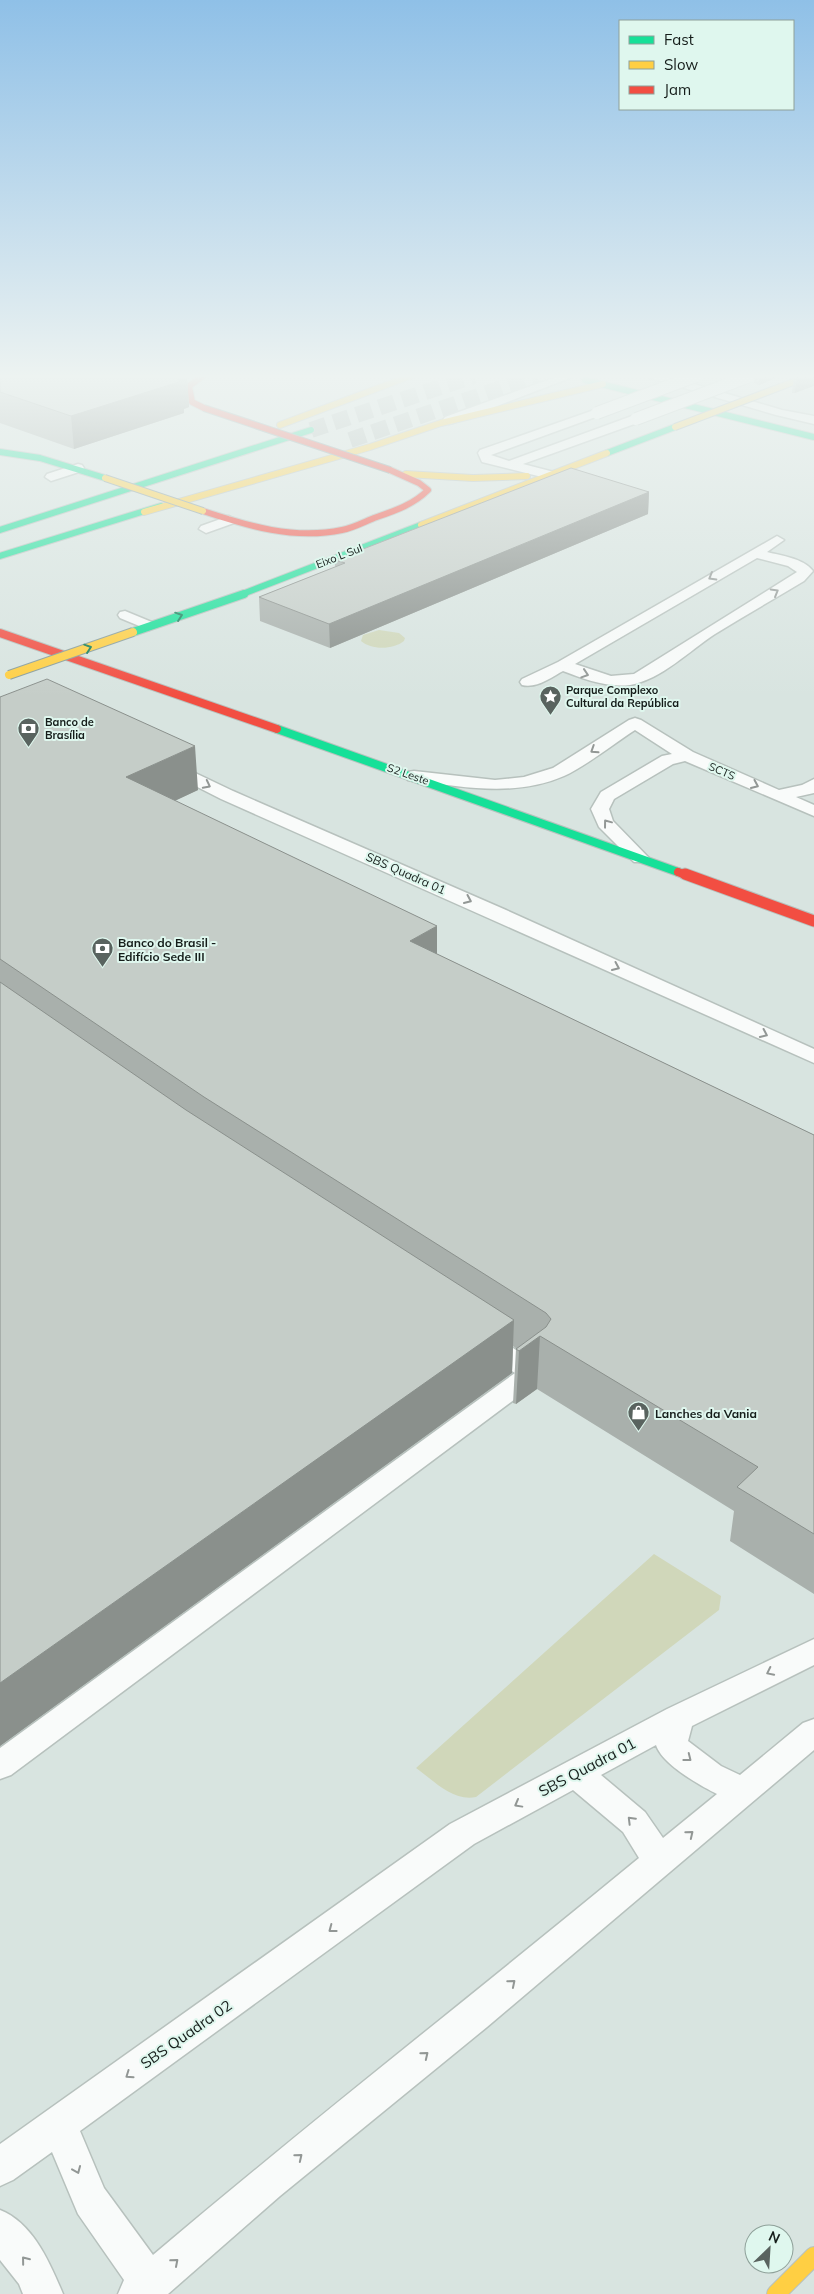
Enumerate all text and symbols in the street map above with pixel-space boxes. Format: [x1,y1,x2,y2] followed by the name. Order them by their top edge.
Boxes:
[619,20,794,110] legend
[664,30,694,49] text: Fast
[664,55,698,74] text: Slow
[664,80,691,99] text: Jam
[314,541,364,571] street label: Eixo L Sul
[709,571,718,581] one-way arrow
[770,588,779,598] one-way arrow
[174,612,183,622] one-way arrow
[83,643,92,653] one-way arrow
[581,669,589,679] one-way arrow
[566,683,679,710] place label: Parque Complexo Cultural da República
[538,684,562,715] place icon: Parque Complexo Cultural da República
[45,715,94,742] place label: Banco de Brasília
[17,716,41,747] bank icon: Banco de Brasília
[590,743,599,753] one-way arrow
[707,759,738,783] street label: SCTS
[385,760,431,788] street label: S2 Leste
[202,779,211,789] one-way arrow
[750,779,759,790] one-way arrow
[604,820,612,829] one-way arrow
[364,849,448,897] street label: SBS Quadra 01
[463,894,472,905] one-way arrow
[118,935,216,964] place label: Banco do Brasil - Edifício Sede III
[90,937,114,968] bank icon: Banco do Brasil - Edifício Sede III
[611,960,620,971] one-way arrow
[759,1027,768,1038] one-way arrow
[627,1401,651,1432] shop icon: Lanches da Vania
[655,1406,757,1421] place label: Lanches da Vania
[766,1666,775,1676] one-way arrow
[535,1733,639,1801] street label: SBS Quadra 01
[682,1753,691,1762] one-way arrow
[514,1798,523,1808] one-way arrow
[628,1817,637,1826] one-way arrow
[685,1831,694,1840] one-way arrow
[328,1923,337,1932] one-way arrow
[507,1980,516,1989] one-way arrow
[137,1995,235,2073] street label: SBS Quadra 02
[419,2053,428,2061] one-way arrow
[125,2069,135,2078] one-way arrow
[293,2154,302,2163] one-way arrow
[71,2165,82,2174] one-way arrow
[744,2224,794,2274] north arrow
[766,2227,783,2248] text: N
[22,2257,30,2266] one-way arrow
[169,2259,178,2268] one-way arrow

